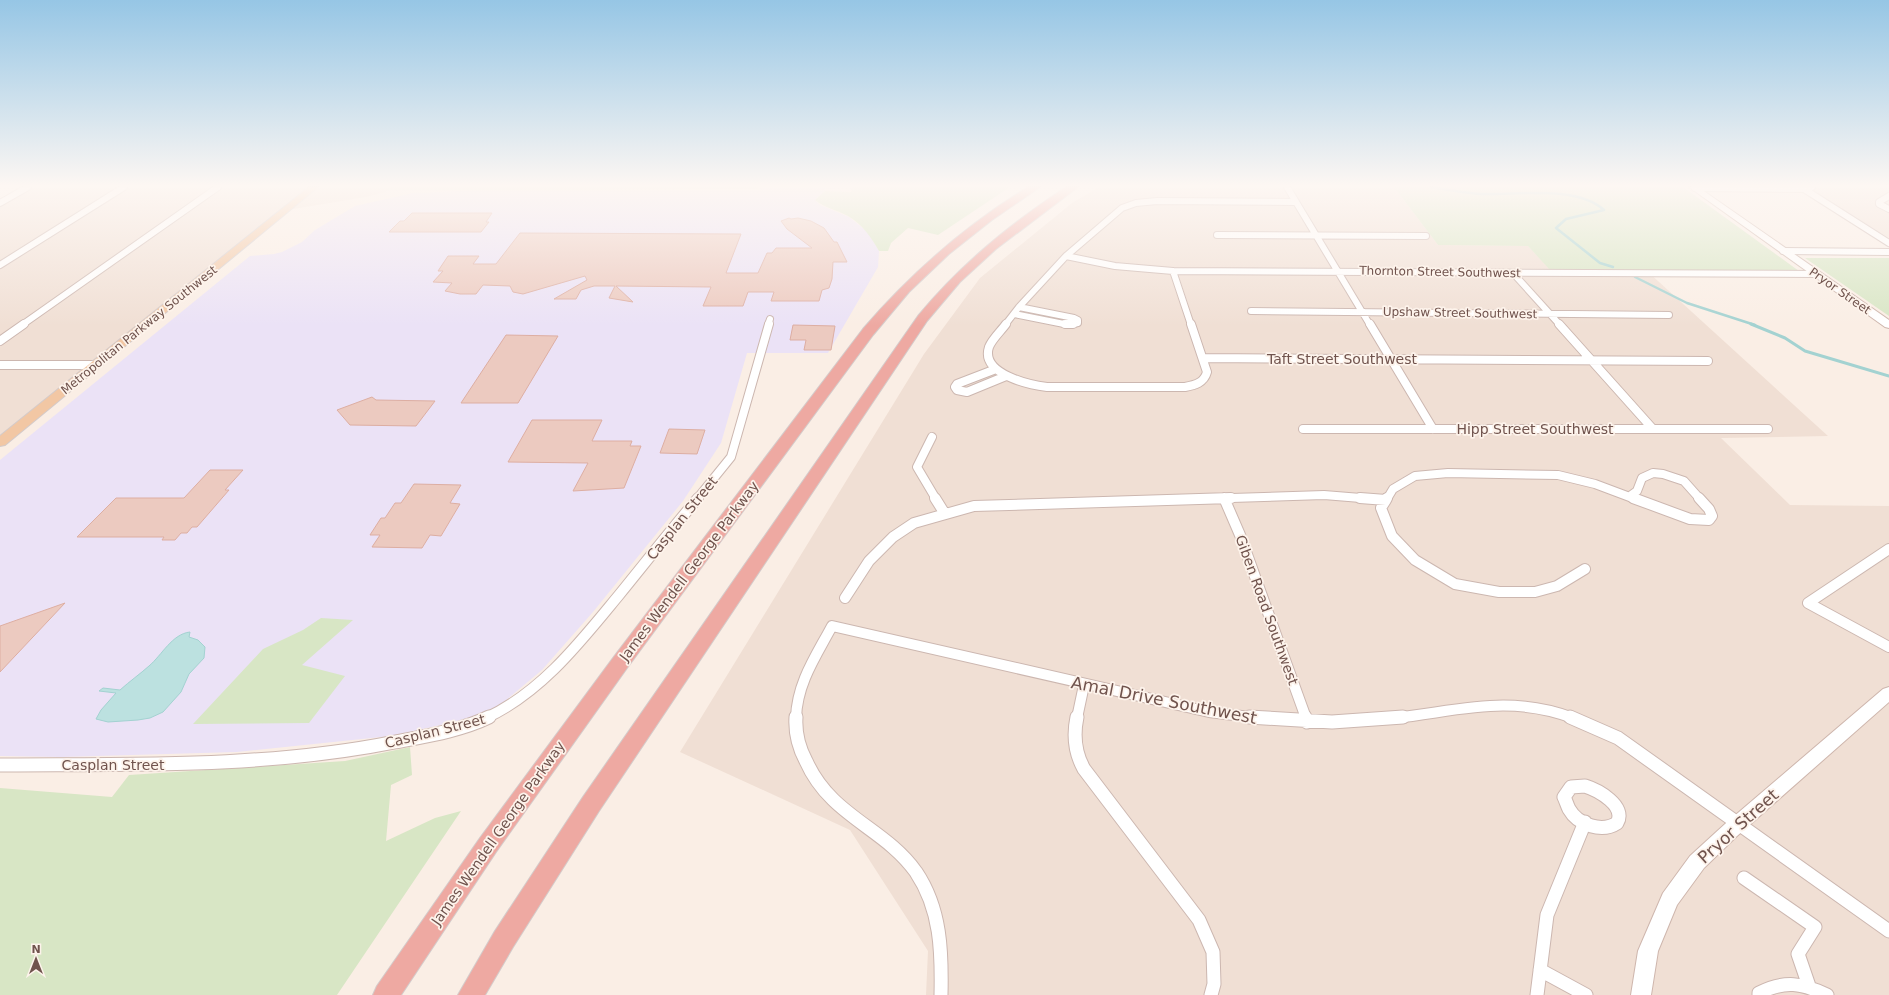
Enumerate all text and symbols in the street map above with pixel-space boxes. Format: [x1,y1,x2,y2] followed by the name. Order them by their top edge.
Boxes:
[58,263,220,397] street label: Metropolitan Parkway Southwest
[1358,264,1521,280] street label: Thornton Street Southwest
[1807,265,1874,317] street label: Pryor Street
[1383,305,1538,321] street label: Upshaw Street Southwest
[1266,351,1417,367] street label: Taft Street Southwest
[1456,421,1614,437] street label: Hipp Street Southwest
[643,473,721,563] street label: Casplan Street
[616,478,762,665] street label: James Wendell George Parkway
[1232,533,1302,688] street label: Giben Road Southwest
[1069,672,1259,728] street label: Amal Drive Southwest
[383,711,487,751] street label: Casplan Street
[427,738,568,929] street label: James Wendell George Parkway
[62,757,165,773] street label: Casplan Street
[1694,784,1783,867] street label: Pryor Street
[16,939,56,979] north arrow
[31,943,41,956] text: N

